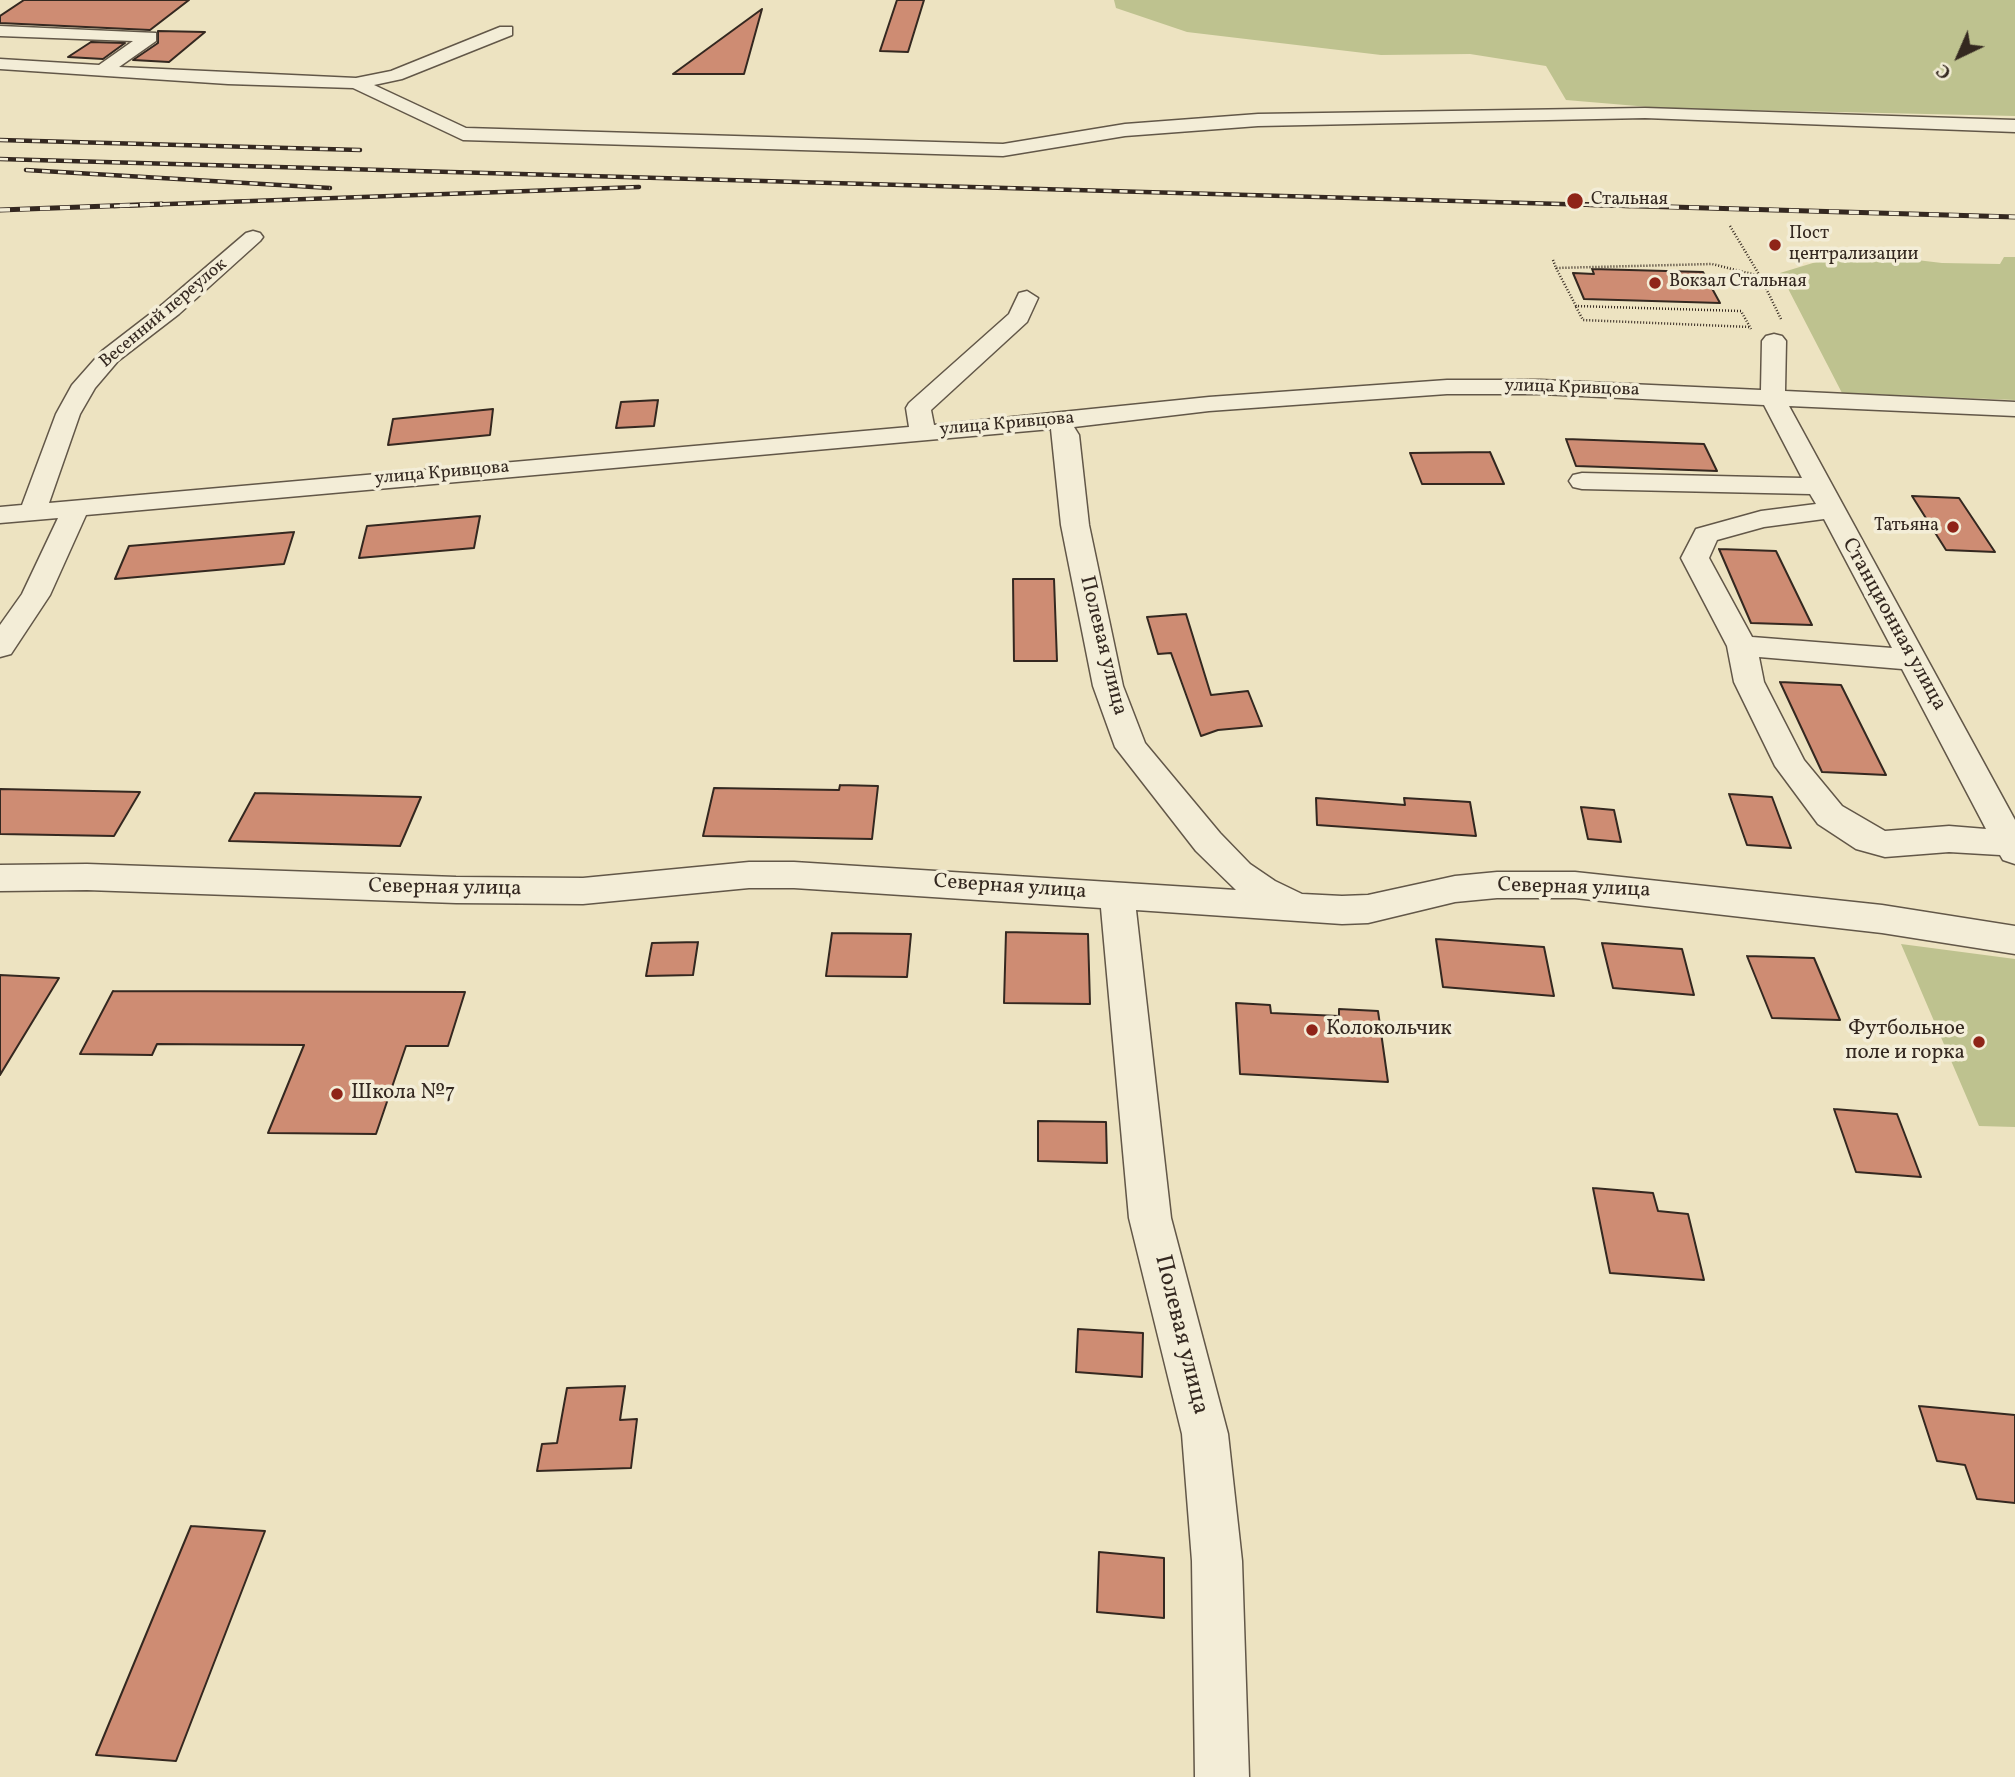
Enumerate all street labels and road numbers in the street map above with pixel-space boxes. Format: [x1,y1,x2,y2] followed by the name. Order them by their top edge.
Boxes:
[96,254,232,374] street label: Весенний переулок
[1504,376,1640,402] street label: улица Кривцова
[939,408,1075,442] street label: улица Кривцова
[374,457,510,491] street label: улица Кривцова
[1835,534,1951,716] street label: Станционная улица
[1072,574,1132,718] street label: Полевая улица
[933,870,1087,906] street label: Северная улица
[1497,874,1651,904] street label: Северная улица
[368,875,522,903] street label: Северная улица
[1146,1252,1214,1418] street label: Полевая улица

